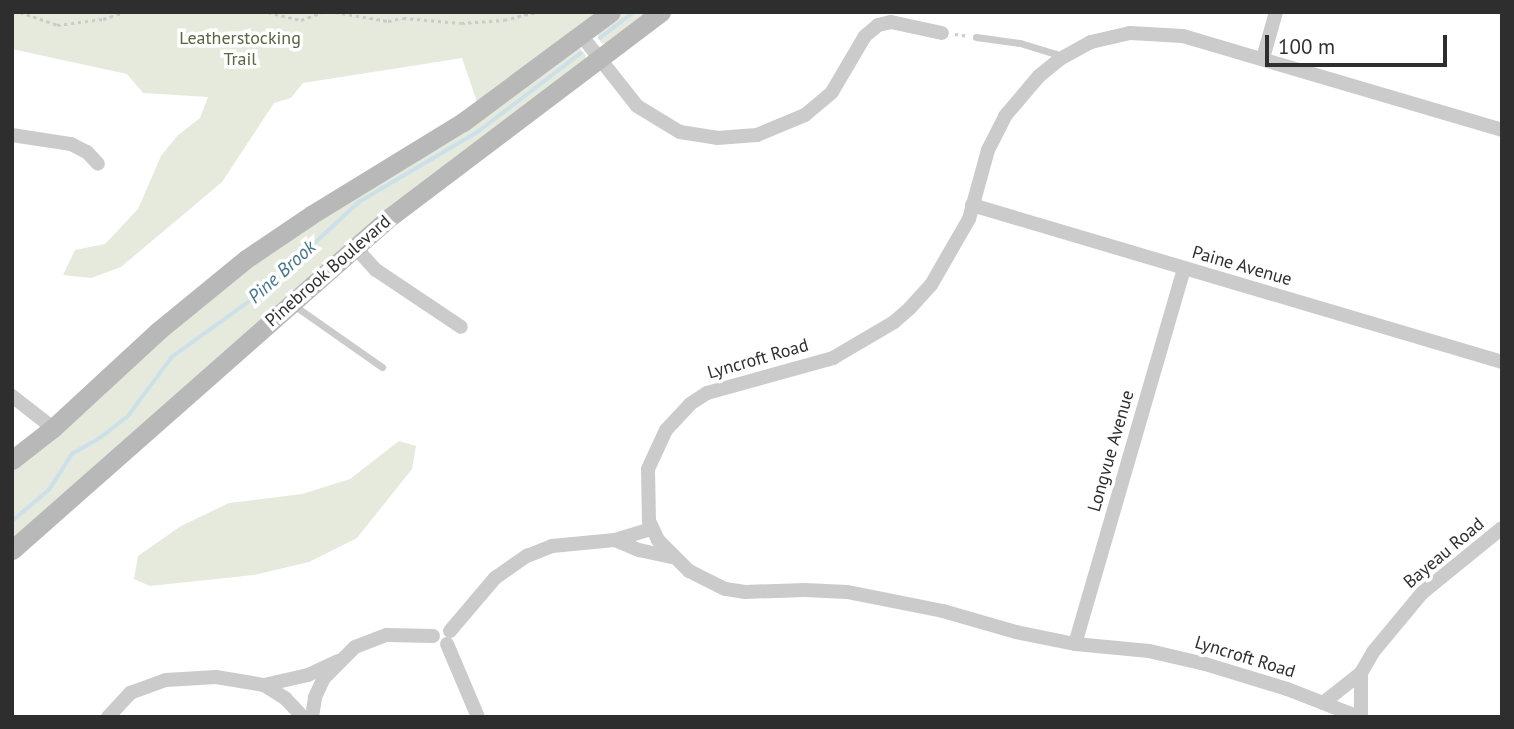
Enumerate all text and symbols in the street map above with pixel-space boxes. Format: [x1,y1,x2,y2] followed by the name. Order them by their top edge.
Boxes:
[1269,21,1451,65] scale bar
[179,28,301,70] park label: Leatherstocking Trail
[1278,33,1335,60] text: 100 m
[261,210,395,332] street label: Pinebrook Boulevard
[244,236,320,308] water label: Pine Brook
[1189,241,1295,291] street label: Paine Avenue
[705,334,811,384] street label: Lyncroft Road
[1083,387,1139,515] street label: Longvue Avenue
[1399,513,1489,593] street label: Bayeau Road
[1192,631,1298,683] street label: Lyncroft Road

